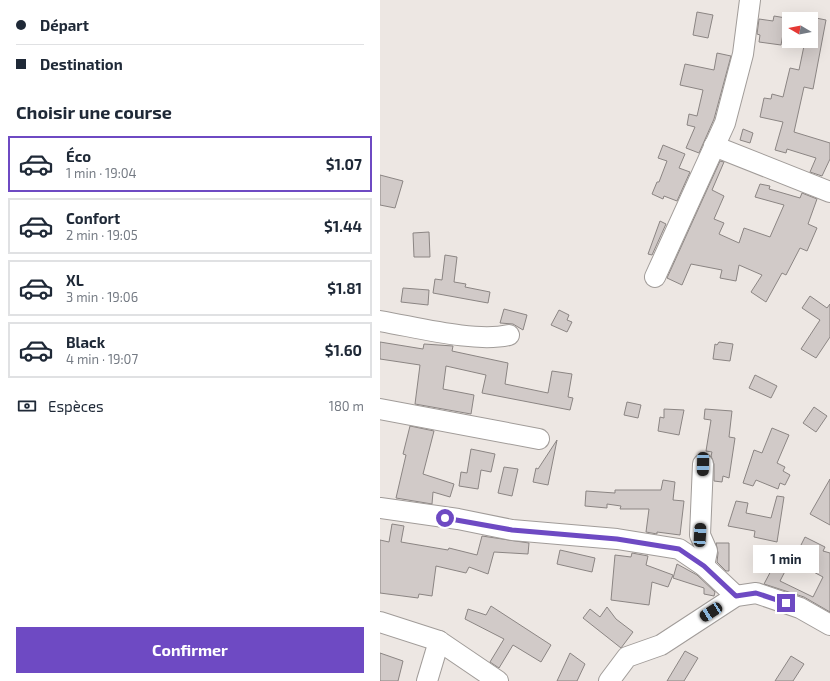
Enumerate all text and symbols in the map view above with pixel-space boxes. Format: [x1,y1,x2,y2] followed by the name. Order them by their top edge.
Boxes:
[782,12,818,48] north arrow
[782,12,818,48] map controls
[40,16,89,34] text: Départ
[40,55,123,73] text: Destination
[16,101,172,123] text: Choisir une course
[18,146,54,182] icon: car
[66,147,91,165] text: Éco
[326,155,362,173] text: $1.07
[66,165,137,181] text: 1 min · 19:04
[18,208,54,244] icon: car
[66,209,120,227] text: Confort
[324,217,362,235] text: $1.44
[66,227,138,243] text: 2 min · 19:05
[18,270,54,306] icon: car
[66,271,84,289] text: XL
[327,279,362,297] text: $1.81
[66,289,138,305] text: 3 min · 19:06
[18,332,54,368] icon: car
[66,333,105,351] text: Black
[325,341,362,359] text: $1.60
[66,351,138,367] text: 4 min · 19:07
[16,395,38,417] icon: cash
[48,397,104,415] text: Espèces
[329,398,364,414] text: 180 m
[697,452,709,476] car
[436,509,454,527] route start
[693,523,707,547] car
[753,545,819,573] callout: 1 min
[770,551,802,567] text: 1 min
[777,594,795,612] route end
[698,600,724,624] car
[16,627,364,673] button: Confirmer

